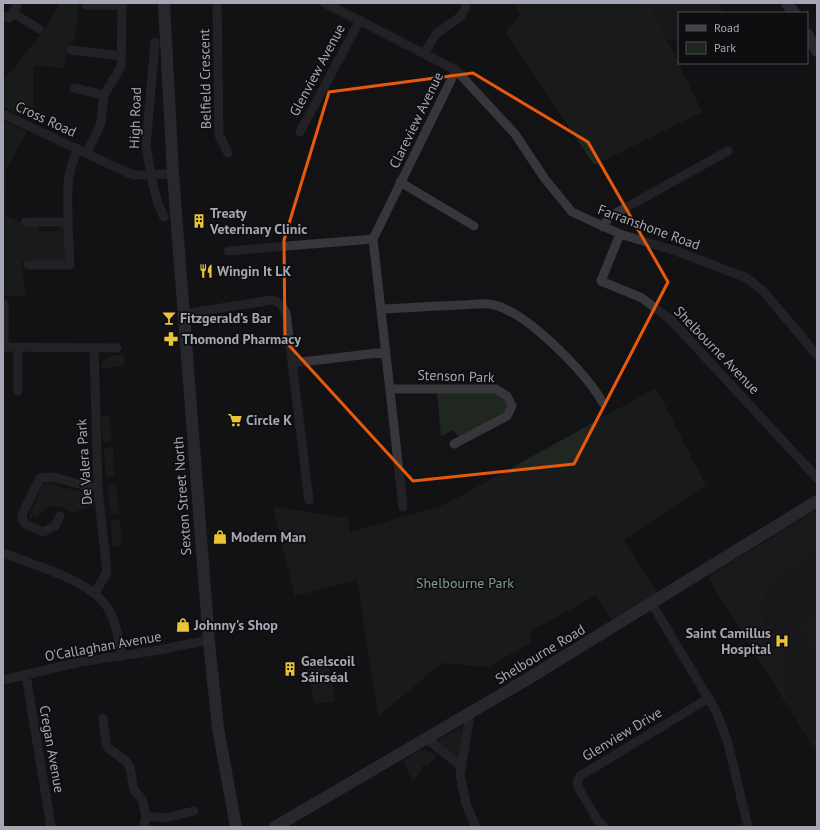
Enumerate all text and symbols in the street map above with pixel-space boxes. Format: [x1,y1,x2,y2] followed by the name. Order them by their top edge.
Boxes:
[678,12,808,64] legend
[714,20,739,35] text: Road
[285,21,349,119] street label: Glenview Avenue
[195,28,215,129] street label: Belfield Crescent
[714,40,736,55] text: Park
[385,69,447,171] street label: Clareview Avenue
[125,87,145,149] street label: High Road
[13,97,79,141] street label: Cross Road
[595,200,703,254] street label: Farranshone Road
[209,204,307,238] place label: Treaty Veterinary Clinic
[191,213,207,229] building icon: Treaty Veterinary Clinic
[217,262,292,280] place label: Wingin It LK
[198,263,214,279] restaurant icon: Wingin It LK
[670,302,764,398] street label: Shelbourne Avenue
[180,309,272,327] place label: Fitzgerald’s Bar
[161,310,177,326] bar icon: Fitzgerald’s Bar
[182,330,301,348] place label: Thomond Pharmacy
[163,331,179,347] pharmacy icon: Thomond Pharmacy
[417,366,495,386] street label: Stenson Park
[246,411,292,429] place label: Circle K
[227,412,243,428] supermarket icon: Circle K
[72,418,96,506] street label: De Valera Park
[169,436,195,556] street label: Sexton Street North
[231,528,306,546] place label: Modern Man
[212,529,228,545] shop icon: Modern Man
[416,574,514,592] park label: Shelbourne Park
[193,616,278,634] place label: Johnny's Shop
[175,617,191,633] shop icon: Johnny's Shop
[492,620,588,688] street label: Shelbourne Road
[686,624,772,658] place label: Saint Camillus Hospital
[43,627,163,665] street label: O'Callaghan Avenue
[774,633,790,649] hospital icon: Saint Camillus Hospital
[301,652,356,686] place label: Gaelscoil Sáirséal
[282,661,298,677] building icon: Gaelscoil Sáirséal
[579,703,665,765] street label: Glenview Drive
[35,704,69,794] street label: Cregan Avenue

